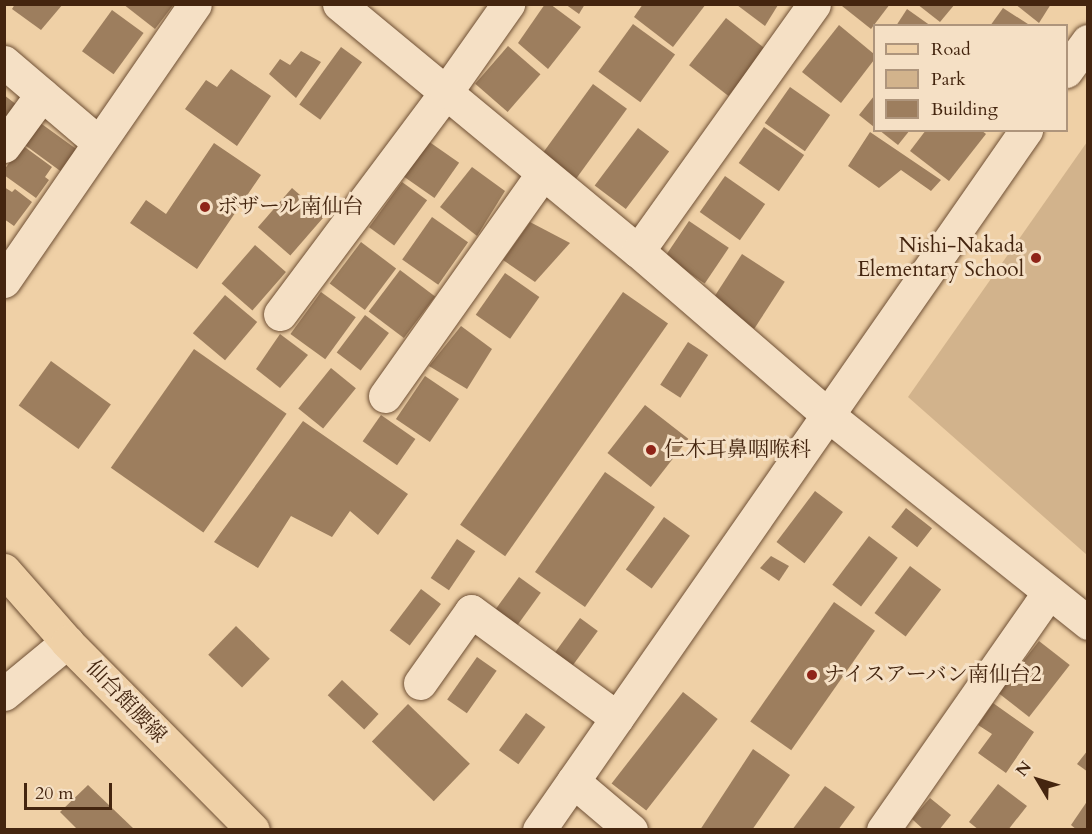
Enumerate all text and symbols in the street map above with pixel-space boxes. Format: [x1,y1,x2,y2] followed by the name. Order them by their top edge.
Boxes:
[873,24,1068,132] legend
[931,37,971,62] text: Road
[931,67,966,92] text: Park
[931,97,998,122] text: Building
[217,194,364,220] place label: ボザール南仙台
[198,200,212,214] marker: ボザール南仙台
[857,233,1024,283] place label: Nishi-Nakada Elementary School
[1029,251,1043,265] marker: Nishi-Nakada Elementary School
[664,437,811,463] place label: 仁木耳鼻咽喉科
[642,441,660,459] marker: 仁木耳鼻咽喉科
[80,655,172,749] street label: 仙台館腰線
[824,662,1044,688] place label: ナイスアーバン南仙台2
[805,668,819,682] marker: ナイスアーバン南仙台2
[1008,750,1068,810] north arrow
[1011,757,1037,781] text: N
[27,771,116,809] scale bar
[35,781,74,806] text: 20 m

